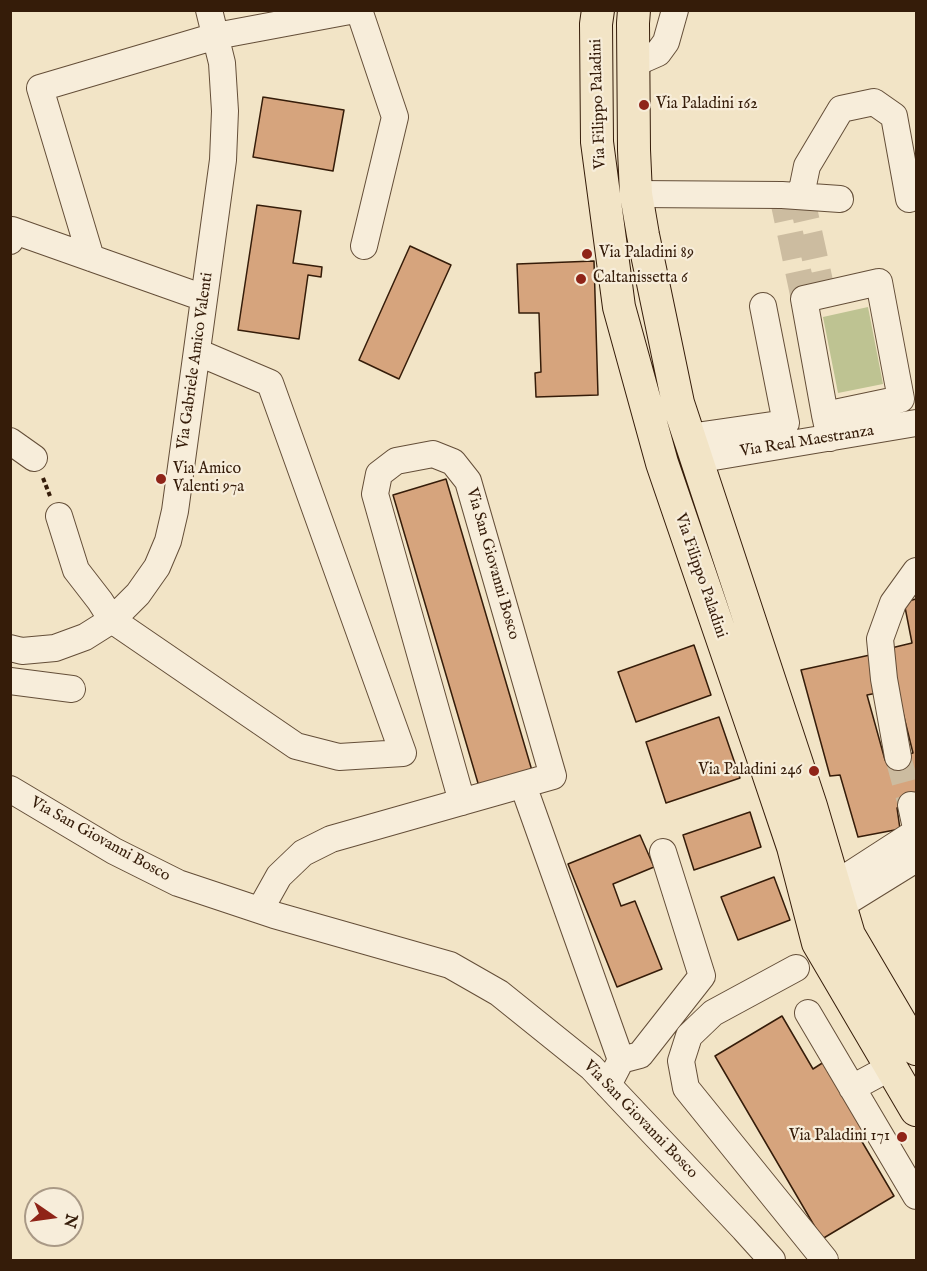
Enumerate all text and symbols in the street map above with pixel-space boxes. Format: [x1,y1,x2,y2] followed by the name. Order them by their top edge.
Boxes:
[587,38,611,170] street label: Via Filippo Paladini
[656,95,758,115] place label: Via Paladini 162
[637,98,651,112] marker: Via Paladini 162
[599,244,694,264] place label: Via Paladini 89
[580,247,594,261] marker: Via Paladini 89
[593,269,688,289] place label: Caltanissetta 6
[174,271,218,451] street label: Via Gabriele Amico Valenti
[574,272,588,286] marker: Caltanissetta 6
[739,422,875,462] street label: Via Real Maestranza
[173,460,244,498] place label: Via Amico Valenti 97a
[154,472,168,486] marker: Via Amico Valenti 97a
[461,486,523,642] street label: Via San Giovanni Bosco
[670,511,730,641] street label: Via Filippo Paladini
[698,761,802,781] place label: Via Paladini 246
[807,764,821,778] marker: Via Paladini 246
[27,794,173,886] street label: Via San Giovanni Bosco
[579,1057,701,1183] street label: Via San Giovanni Bosco
[789,1127,890,1147] place label: Via Paladini 171
[895,1130,909,1144] marker: Via Paladini 171
[24,1187,84,1247] north arrow
[58,1212,81,1230] text: N

